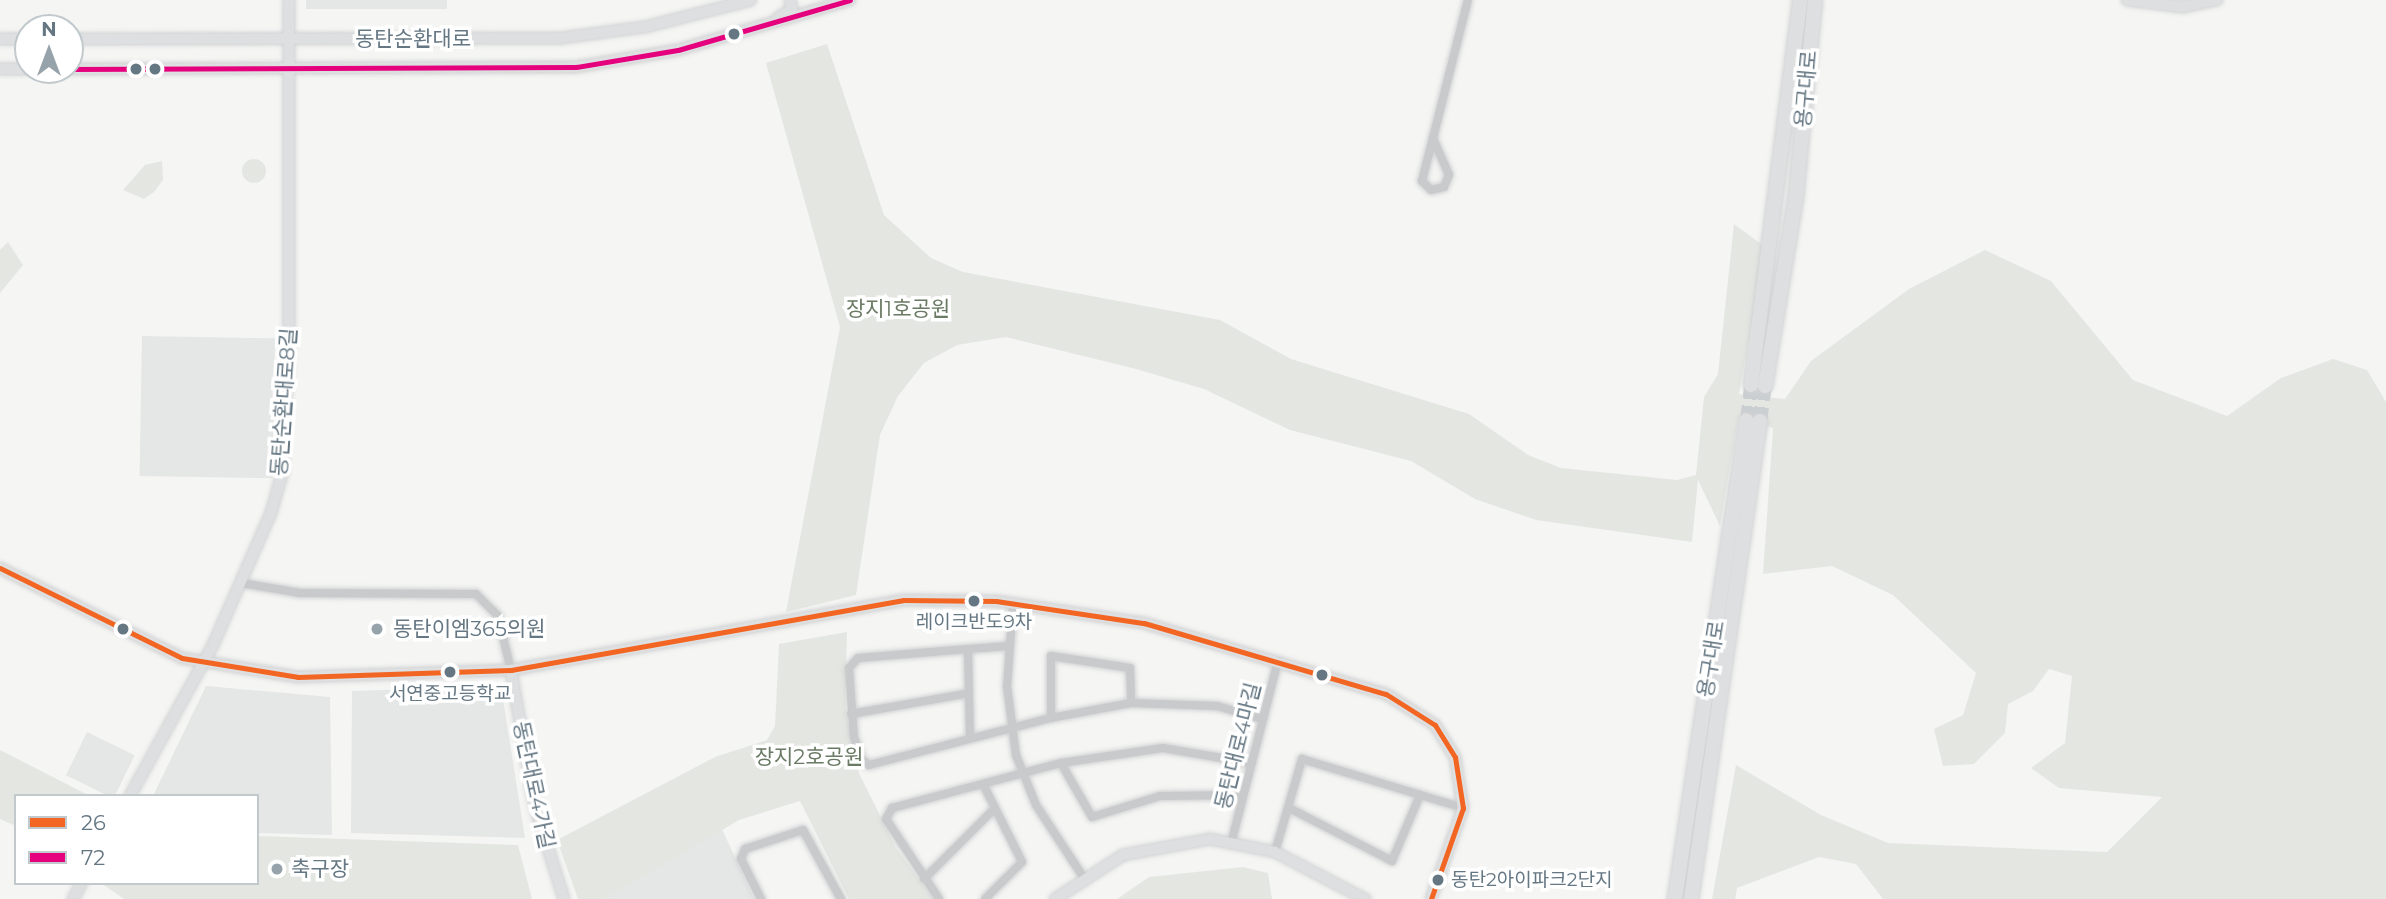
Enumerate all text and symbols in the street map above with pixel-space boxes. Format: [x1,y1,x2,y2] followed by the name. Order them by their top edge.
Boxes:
[14,14,84,84] north arrow
[41,18,57,41] text: N
[355,26,471,52] street label: 동탄순환대로
[727,27,741,41] unlabelled marker
[1790,49,1822,129] street label: 용구대로
[129,62,143,76] unlabelled marker
[148,62,162,76] unlabelled marker
[846,296,950,322] park label: 장지1호공원
[266,327,302,477] street label: 동탄순환대로8길
[967,594,981,608] marker: 레이크반도9차
[916,611,1032,633] place label: 레이크반도9차
[393,616,545,642] place label: 동탄이엠365의원
[367,619,387,639] marker: 동탄이엠365의원
[1693,619,1729,699] street label: 용구대로
[116,622,130,636] unlabelled marker
[443,665,457,679] marker: 서연중고등학교
[1315,668,1329,682] unlabelled marker
[1210,680,1266,812] street label: 동탄대로4마길
[389,683,511,705] place label: 서연중고등학교
[508,719,560,851] street label: 동탄대로4가길
[755,744,863,770] park label: 장지2호공원
[14,794,259,885] legend
[81,810,106,835] text: 26
[81,845,105,870] text: 72
[291,856,349,882] place label: 축구장
[269,861,285,877] marker: 축구장
[1451,869,1612,891] place label: 동탄2아이파크2단지
[1431,873,1445,887] marker: 동탄2아이파크2단지

